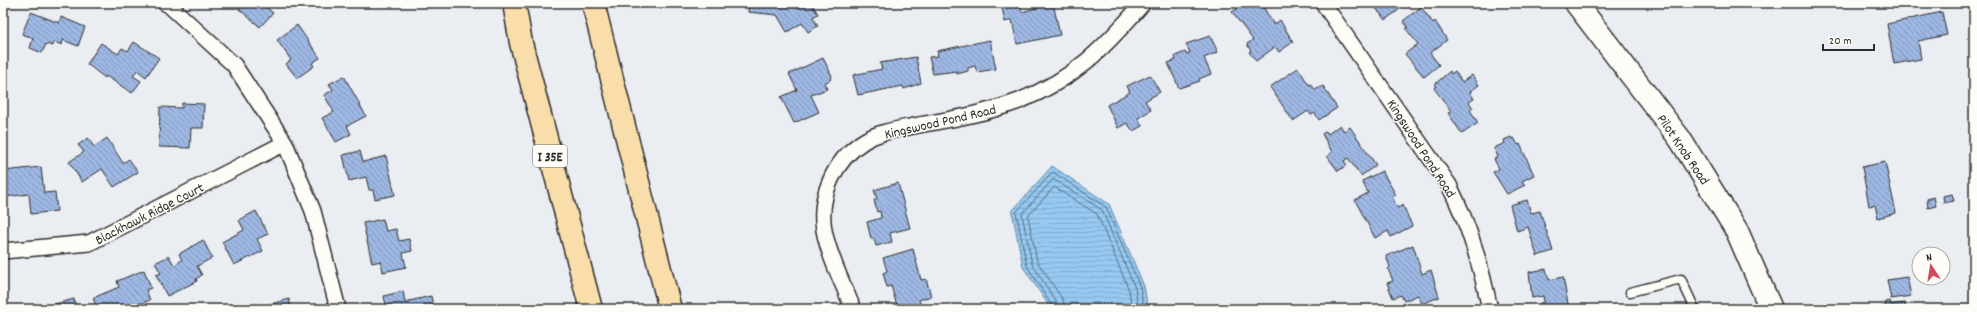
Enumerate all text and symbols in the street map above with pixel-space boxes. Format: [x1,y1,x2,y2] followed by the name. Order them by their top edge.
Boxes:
[1823,26,1874,52] scale bar
[1829,33,1852,50] text: 20 m
[1381,96,1460,202] street label: Kingswood Pond Road
[883,100,998,145] street label: Kingswood Pond Road
[1651,111,1713,189] street label: Pilot Knob Road
[533,145,567,167] road number: I 35E
[92,179,208,251] street label: Blackhawk Ridge Court
[1911,246,1951,286] north arrow
[1925,250,1934,267] text: N

